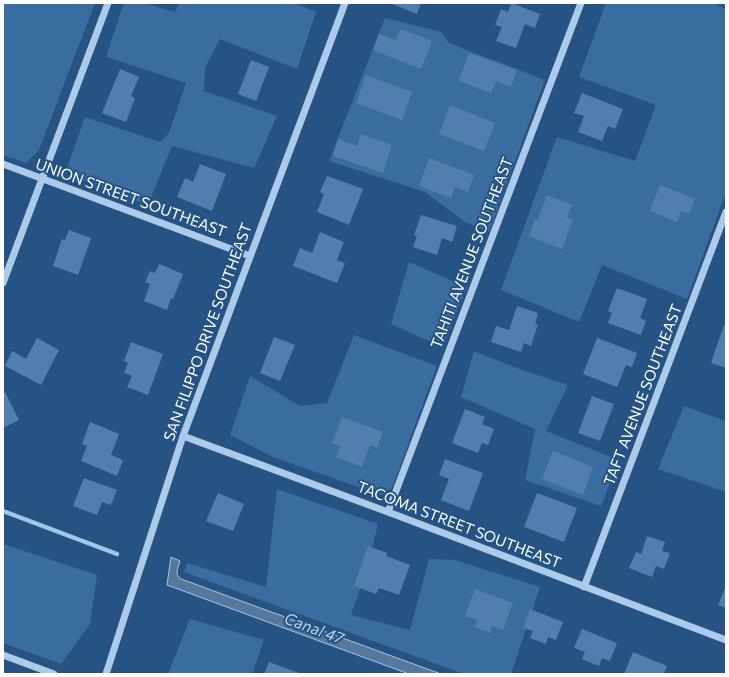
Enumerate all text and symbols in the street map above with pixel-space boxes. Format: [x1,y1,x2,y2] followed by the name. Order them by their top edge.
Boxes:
[33,154,230,240] street label: UNION STREET SOUTHEAST
[426,154,516,351] street label: TAHITI AVENUE SOUTHEAST
[159,220,255,443] street label: SAN FILIPPO DRIVE SOUTHEAST
[599,301,685,488] street label: TAFT AVENUE SOUTHEAST
[355,477,564,571] street label: TACOMA STREET SOUTHEAST
[282,608,348,648] water label: Canal 47

